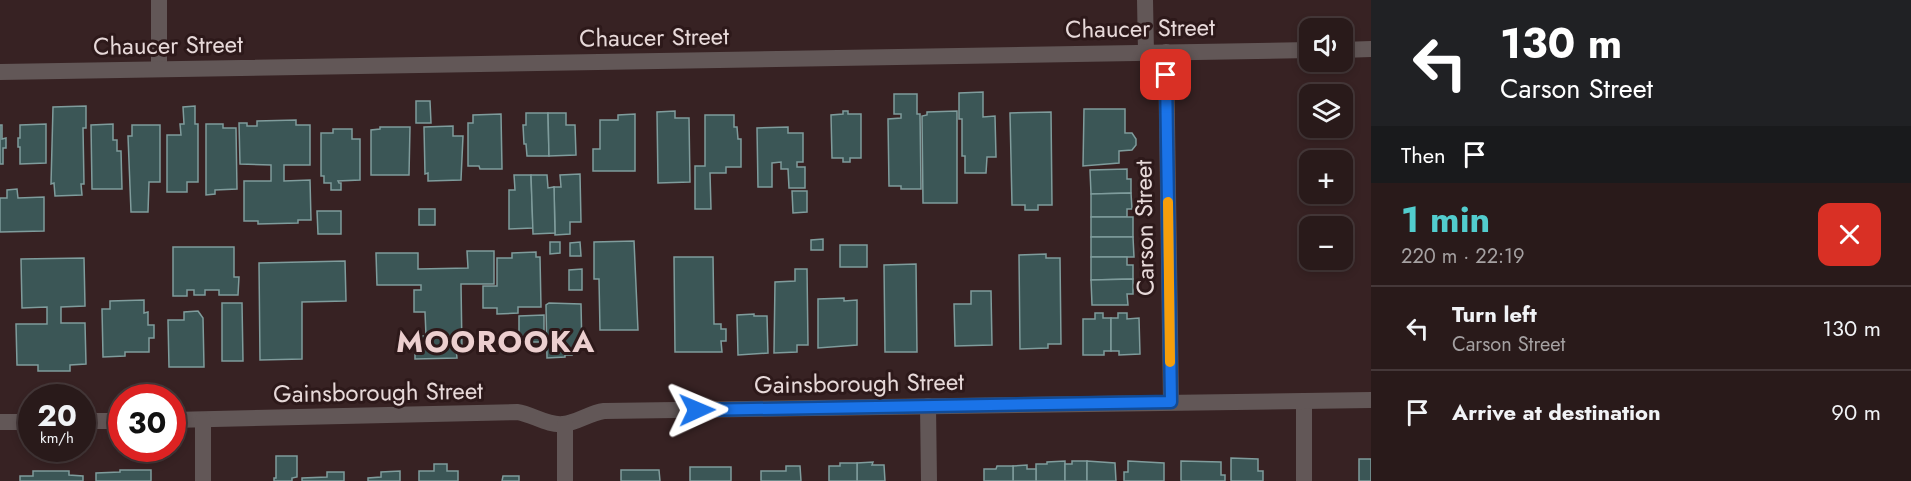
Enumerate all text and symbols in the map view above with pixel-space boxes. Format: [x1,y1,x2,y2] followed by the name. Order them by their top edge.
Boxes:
[1065,9,1215,47] street label: Chaucer Street
[1500,13,1622,74] text: 130 m
[579,18,729,56] street label: Chaucer Street
[1299,18,1353,270] map controls
[1299,18,1353,72] button: sound
[1401,24,1479,102] icon: left
[93,26,243,64] street label: Chaucer Street
[1140,49,1191,100] pin
[1149,58,1182,91] icon: arrive
[1500,69,1653,108] text: Carson Street
[1299,84,1353,138] button: layers
[1458,138,1491,171] icon: arrive
[1401,139,1446,171] text: Then
[1299,150,1353,204] button: +
[1125,159,1163,296] street label: Carson Street
[1401,193,1490,245] text: 1 min
[1818,203,1881,266] button: close
[1299,216,1353,270] button: −
[1401,242,1525,271] text: 220 m · 22:19
[1452,298,1537,330] text: Turn left
[1401,312,1434,345] icon: left
[1822,312,1881,344] text: 130 m
[396,320,596,363] district label: MOOROOKA
[1452,330,1565,359] text: Carson Street
[754,364,964,402] street label: Gainsborough Street
[273,373,483,411] street label: Gainsborough Street
[665,378,729,442] position arrow
[108,384,186,462] speed limit sign: 30
[37,394,77,437] text: 20
[1401,396,1434,429] icon: arrive
[1452,396,1661,428] text: Arrive at destination
[1831,396,1881,428] text: 90 m
[40,427,74,449] text: km/h

